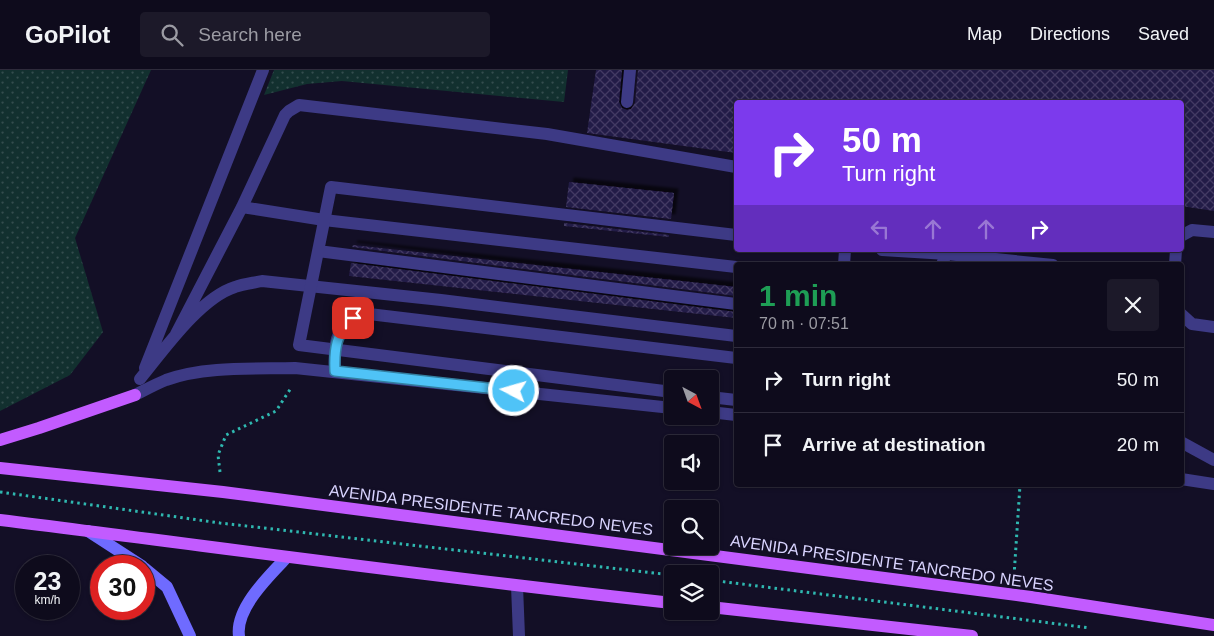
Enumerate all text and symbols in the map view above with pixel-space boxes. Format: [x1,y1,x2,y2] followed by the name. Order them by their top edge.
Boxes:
[140,12,490,57] search box
[25,21,110,48] text: GoPilot
[158,21,186,49] icon: search
[198,24,302,45] text: Search here
[967,24,1002,44] text: Map
[1030,24,1110,44] text: Directions
[1138,24,1189,44] text: Saved
[759,120,824,185] icon: right
[842,120,922,159] text: 50 m
[842,161,935,186] text: Turn right
[866,215,894,243] icon: left
[919,215,947,243] icon: ahead
[972,215,1000,243] icon: ahead
[1025,215,1053,243] icon: right
[759,279,837,312] text: 1 min
[1107,279,1159,331] button: close
[332,297,374,339] pin
[339,304,367,332] icon: arrive
[759,315,849,332] text: 70 m · 07:51
[487,364,539,416] position arrow
[759,366,787,394] icon: right
[802,369,890,390] text: Turn right
[1117,369,1159,390] text: 50 m
[664,370,719,425] north arrow
[664,370,719,620] map controls
[759,431,787,459] icon: arrive
[802,434,986,455] text: Arrive at destination
[1117,434,1159,455] text: 20 m
[664,435,719,490] button: sound
[328,482,654,538] street label: AVENIDA PRESIDENTE TANCREDO NEVES
[664,500,719,555] button: search
[729,532,1055,594] street label: AVENIDA PRESIDENTE TANCREDO NEVES
[90,555,155,620] speed limit sign: 30
[664,565,719,620] button: layers
[34,567,61,595] text: 23
[34,593,61,607] text: km/h

